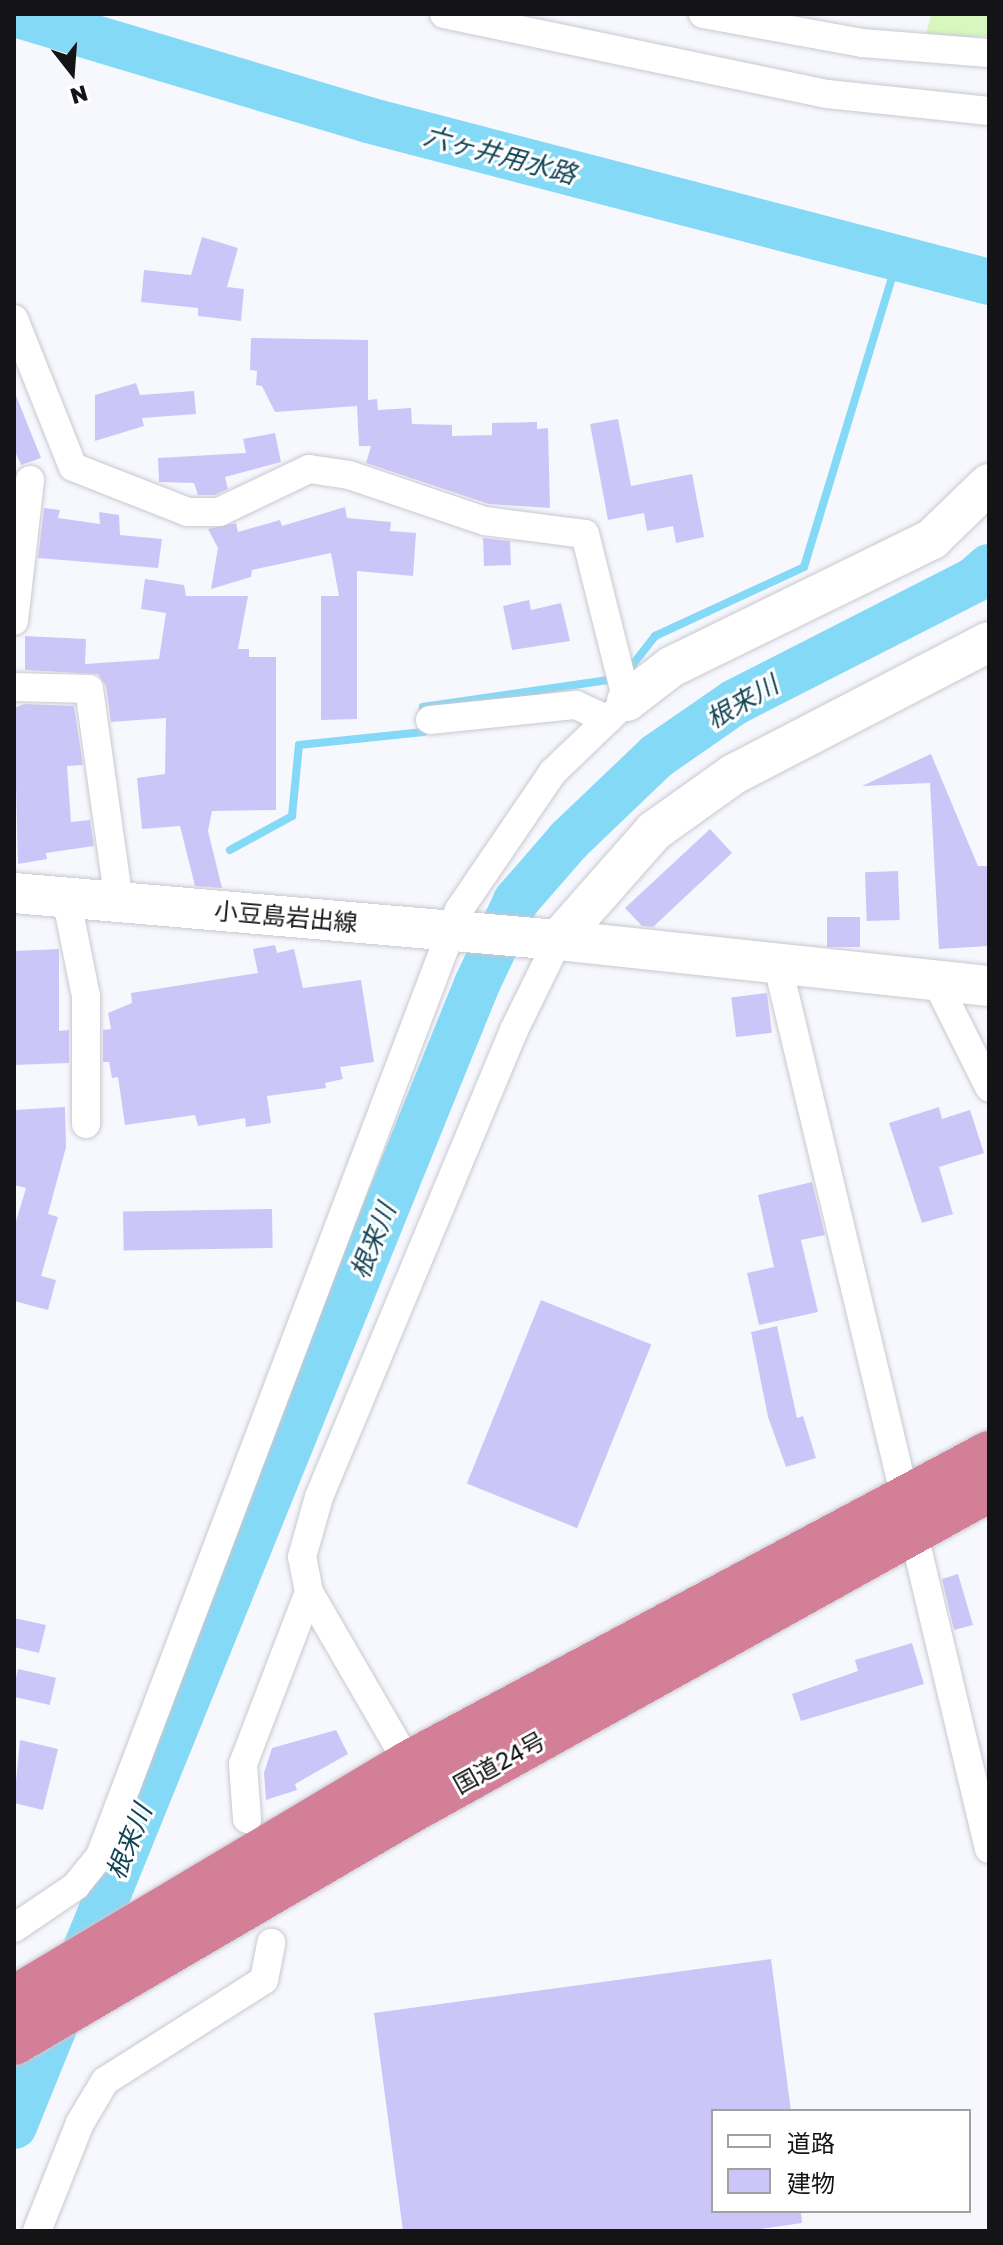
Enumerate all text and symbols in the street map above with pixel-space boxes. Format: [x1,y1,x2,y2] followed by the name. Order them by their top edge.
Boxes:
[32,32,112,112] north arrow
[67,80,91,111] text: N
[421,120,579,190] water label: 六ヶ井用水路
[700,669,784,735] water label: 根来川
[213,895,359,937] street label: 小豆島岩出線
[344,1199,402,1283] water label: 根来川
[448,1725,550,1799] street label: 国道24号
[100,1800,158,1884] water label: 根来川
[711,2109,971,2213] legend
[787,2128,835,2157] text: 道路
[787,2168,835,2197] text: 建物

